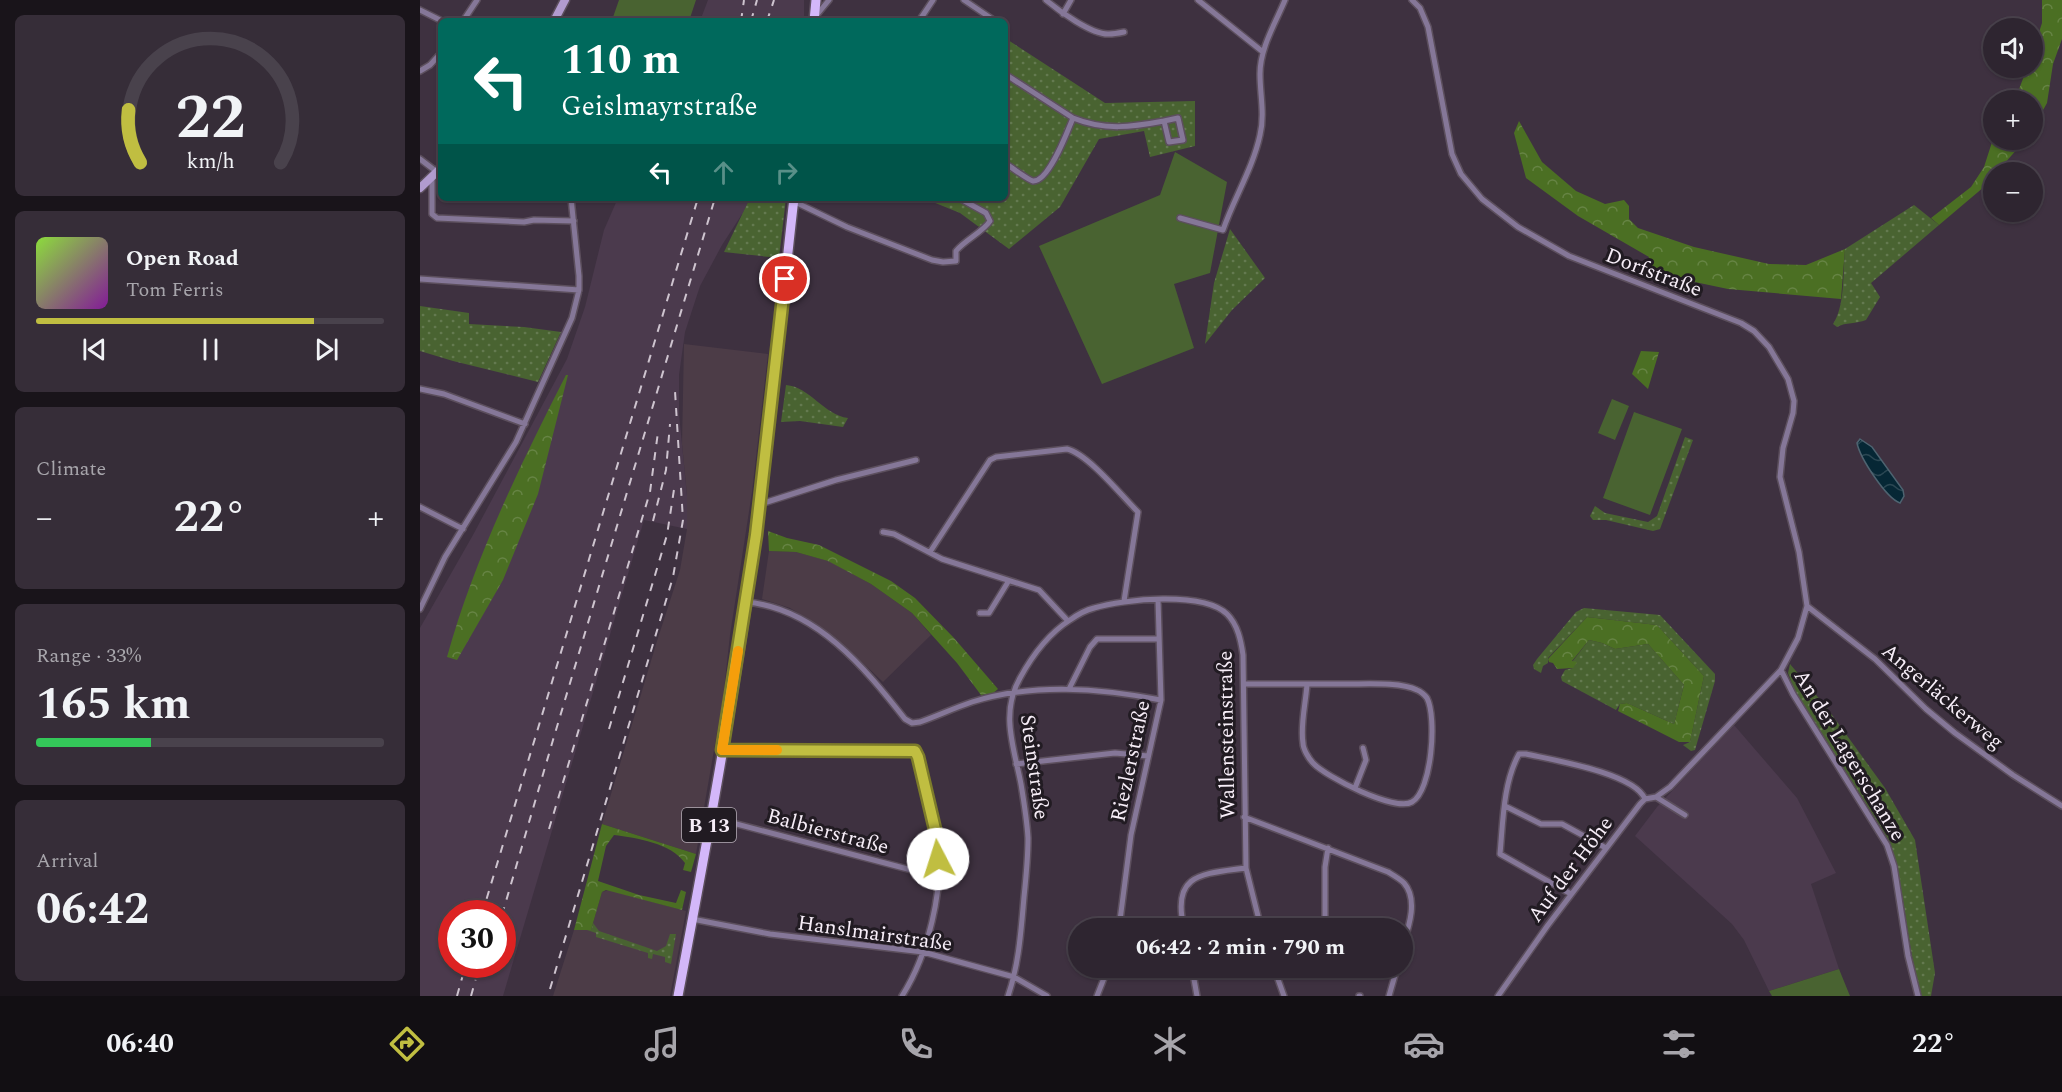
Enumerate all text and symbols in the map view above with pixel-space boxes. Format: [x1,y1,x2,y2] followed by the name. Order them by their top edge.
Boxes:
[1983,18,2043,222] map controls
[1983,18,2043,78] button: sound
[561,29,680,92] text: 110 m
[462,42,540,120] icon: left
[175,71,245,166] text: 22
[561,86,757,128] text: Geislmayrstraße
[1983,90,2043,150] button: +
[186,145,234,178] text: km/h
[644,156,677,189] icon: left
[707,156,740,189] icon: ahead
[770,156,803,189] icon: right
[1983,162,2043,222] button: −
[1601,240,1707,306] street label: Dorfstraße
[126,242,239,275] text: Open Road
[759,253,810,304] pin
[768,262,801,295] icon: arrive
[126,275,224,305] text: Tom Ferris
[78,333,111,366] icon: previous
[194,333,227,366] icon: pause
[310,333,343,366] icon: next
[36,454,106,484] text: Climate
[174,483,247,552] text: 22°
[36,493,53,543] text: −
[368,493,384,543] text: +
[1874,636,2011,758] street label: Angerläckerweg
[36,641,141,671] text: Range · 33%
[1210,650,1244,819] street label: Wallensteinstraße
[1785,663,1913,848] street label: An der Lagerschanze
[36,670,191,739] text: 165 km
[1103,698,1159,825] street label: Riezlerstraße
[1011,712,1057,822] street label: Steinstraße
[763,800,892,864] street label: Balbierstraße
[682,808,736,842] road number: B 13
[1520,810,1621,929] street label: Auf der Höhe
[906,827,970,891] position arrow
[36,846,98,876] text: Arrival
[36,875,149,944] text: 06:42
[438,900,516,978] speed limit sign: 30
[795,907,954,961] street label: Hanslmairstraße
[1136,931,1345,964] text: 06:42 · 2 min · 790 m
[106,1023,174,1065] text: 06:40
[386,1023,428,1065] icon: directions
[641,1023,683,1065] icon: music
[895,1023,937,1065] icon: phone
[1149,1023,1191,1065] icon: climate
[1403,1023,1445,1065] icon: car
[1658,1023,1700,1065] icon: filters
[1912,1023,1956,1065] text: 22°

